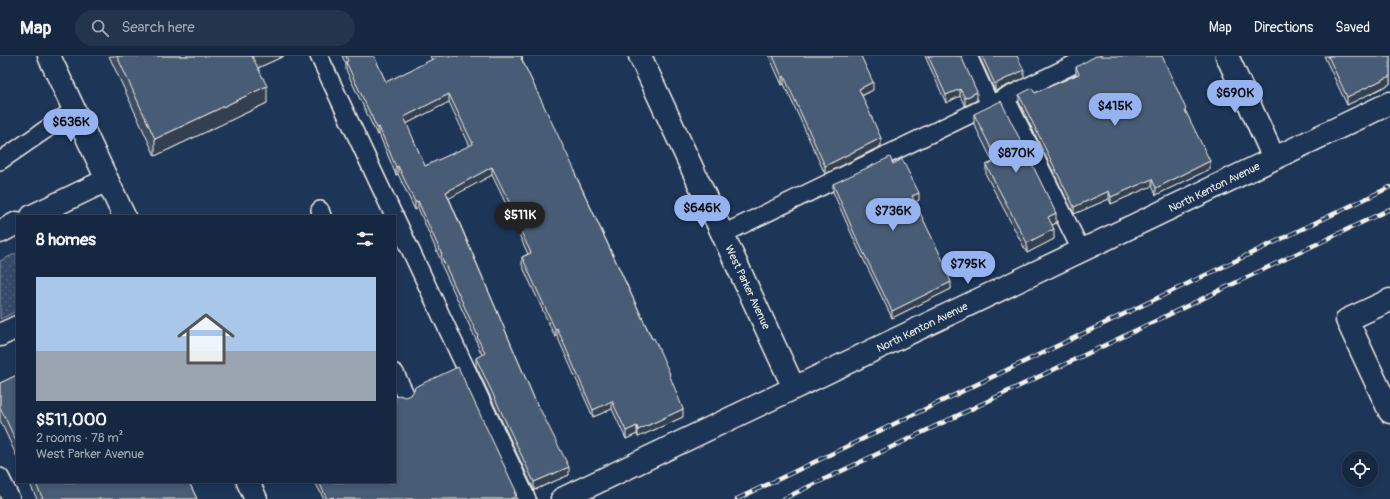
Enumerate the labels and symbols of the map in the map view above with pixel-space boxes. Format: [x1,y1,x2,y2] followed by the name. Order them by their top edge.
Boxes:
[1207,80,1263,114] pin: $690K
[1087,93,1143,127] pin: $415K
[43,109,99,143] pin: $636K
[988,140,1044,174] pin: $870K
[1166,159,1262,215] street label: North Kenton Avenue
[674,195,730,229] pin: $646K
[865,198,921,232] pin: $736K
[492,202,548,236] pin: $511K
[722,243,773,332] street label: West Parker Avenue
[940,251,996,285] pin: $795K
[874,299,970,355] street label: North Kenton Avenue

